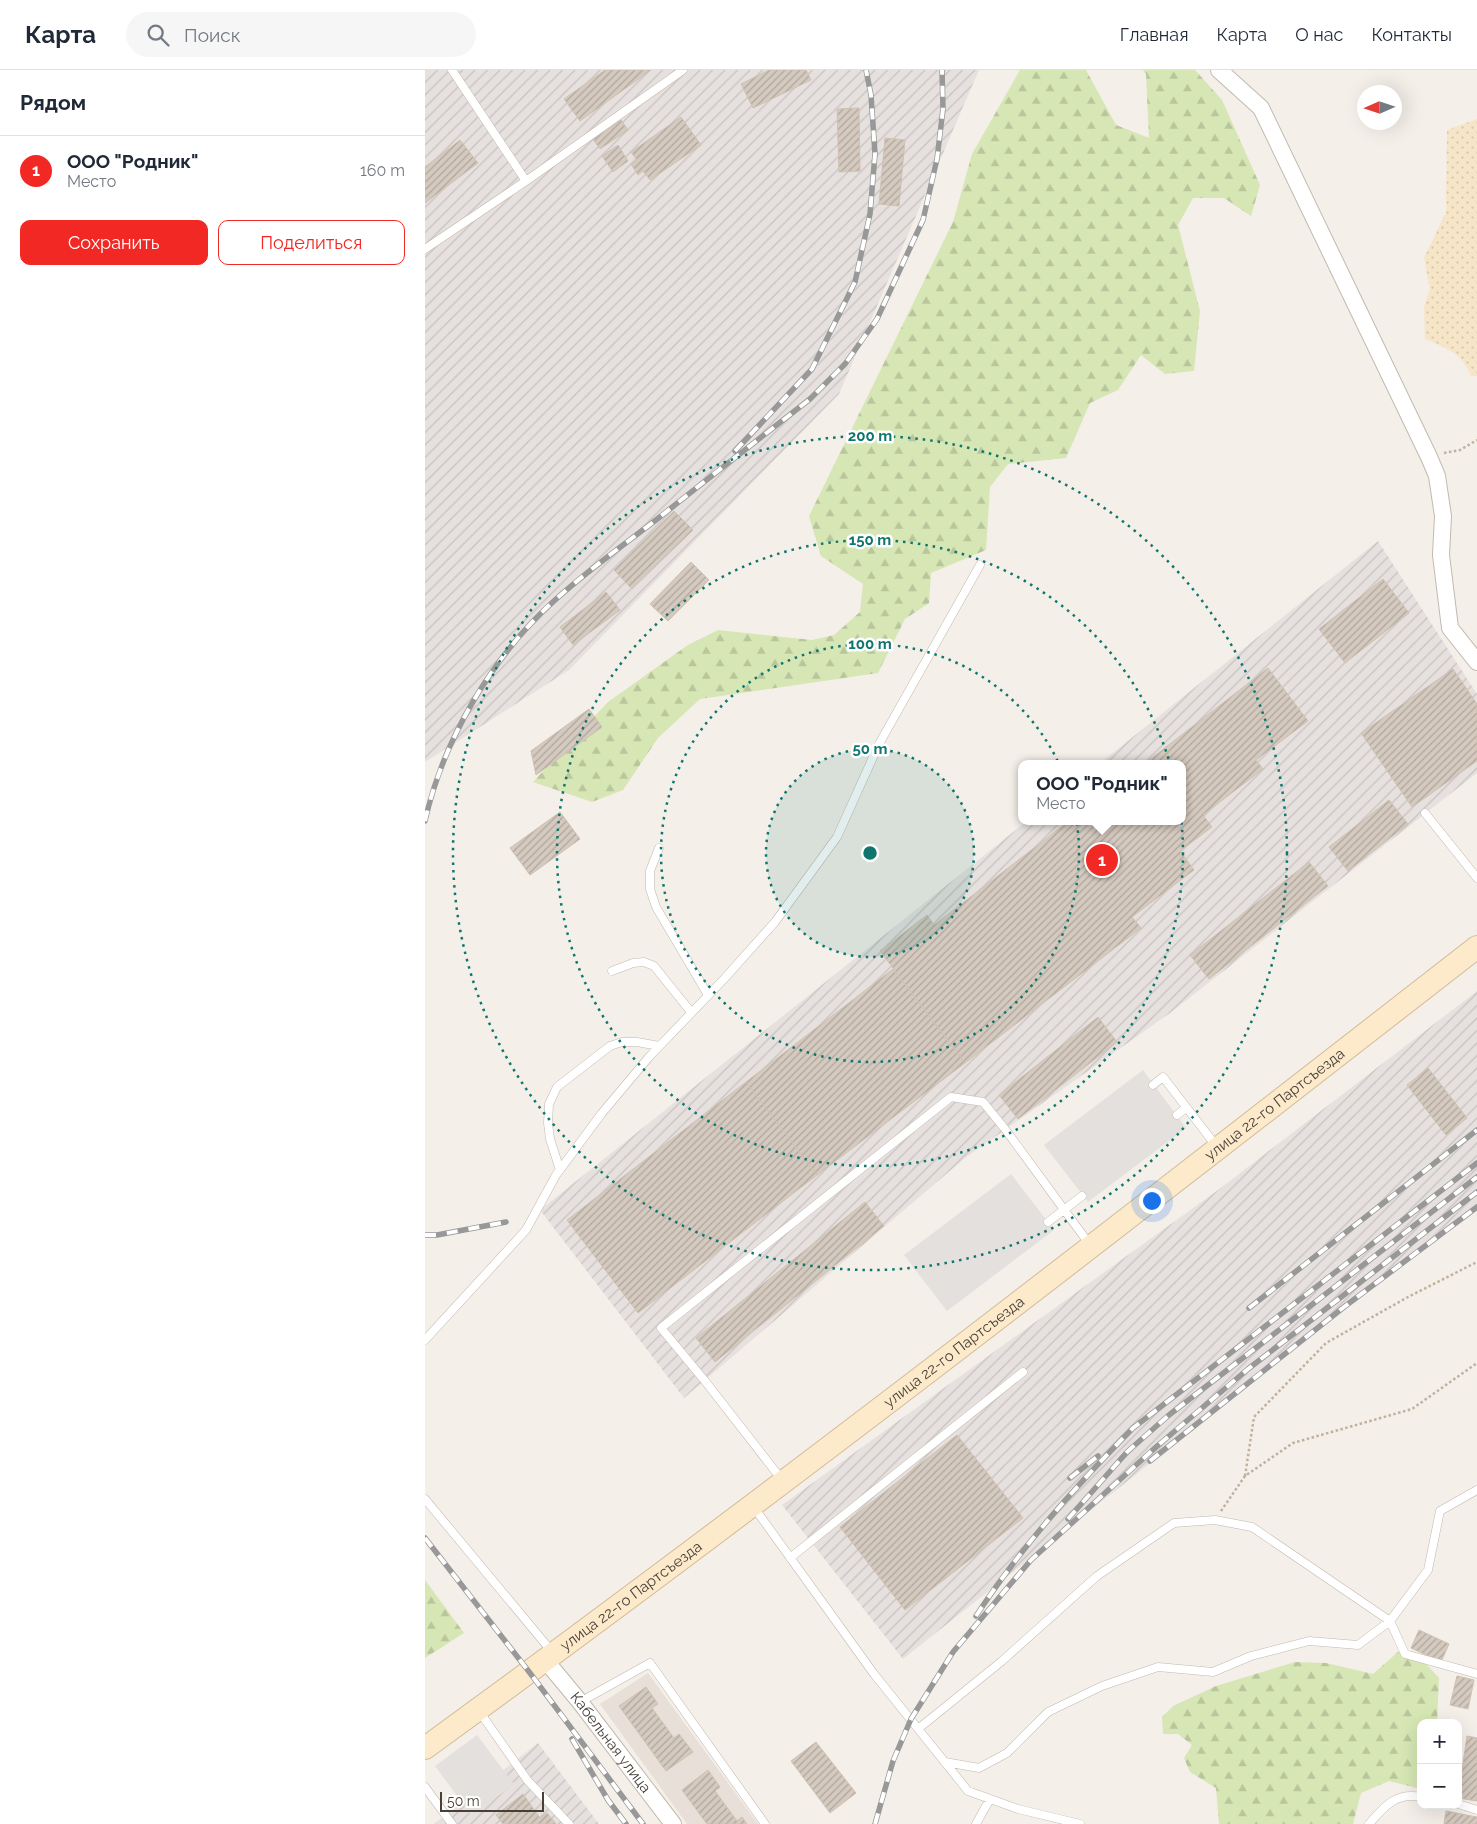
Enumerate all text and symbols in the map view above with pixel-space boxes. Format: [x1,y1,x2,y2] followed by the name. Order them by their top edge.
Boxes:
[126,12,476,57] search box
[25,20,96,49] text: Карта
[144,21,172,49] icon: search
[184,24,241,46] text: Поиск
[1120,24,1188,45] text: Главная
[1216,24,1267,45] text: Карта
[1295,24,1343,45] text: О нас
[1371,24,1452,45] text: Контакты
[1357,85,1402,130] north arrow
[20,90,86,115] text: Рядом
[67,150,199,172] text: ООО "Родник"
[32,161,40,180] text: 1
[360,161,405,180] text: 160 m
[67,172,116,191] text: Место
[20,220,208,265] button: Сохранить
[218,220,405,265] button: Поделиться
[848,427,892,445] text: 200 m
[849,531,891,549] text: 150 m
[848,635,892,653] text: 100 m
[852,740,888,758] text: 50 m
[1018,760,1186,825] popup
[1036,772,1168,794] text: ООО "Родник"
[1036,794,1085,813] text: Место
[1086,841,1118,879] pin: 1
[861,844,879,862] centre of rings
[1201,1044,1348,1164] street label: улица 22-го Партсъезда
[1139,1188,1165,1214] your location
[880,1292,1028,1411] street label: улица 22-го Партсъезда
[557,1537,705,1655] street label: улица 22-го Партсъезда
[566,1688,655,1796] street label: Кабельная улица
[1417,1719,1462,1809] map controls
[1417,1719,1462,1764] button: +
[1417,1764,1462,1809] button: −
[440,1789,544,1812] scale bar
[447,1793,480,1809] text: 50 m

